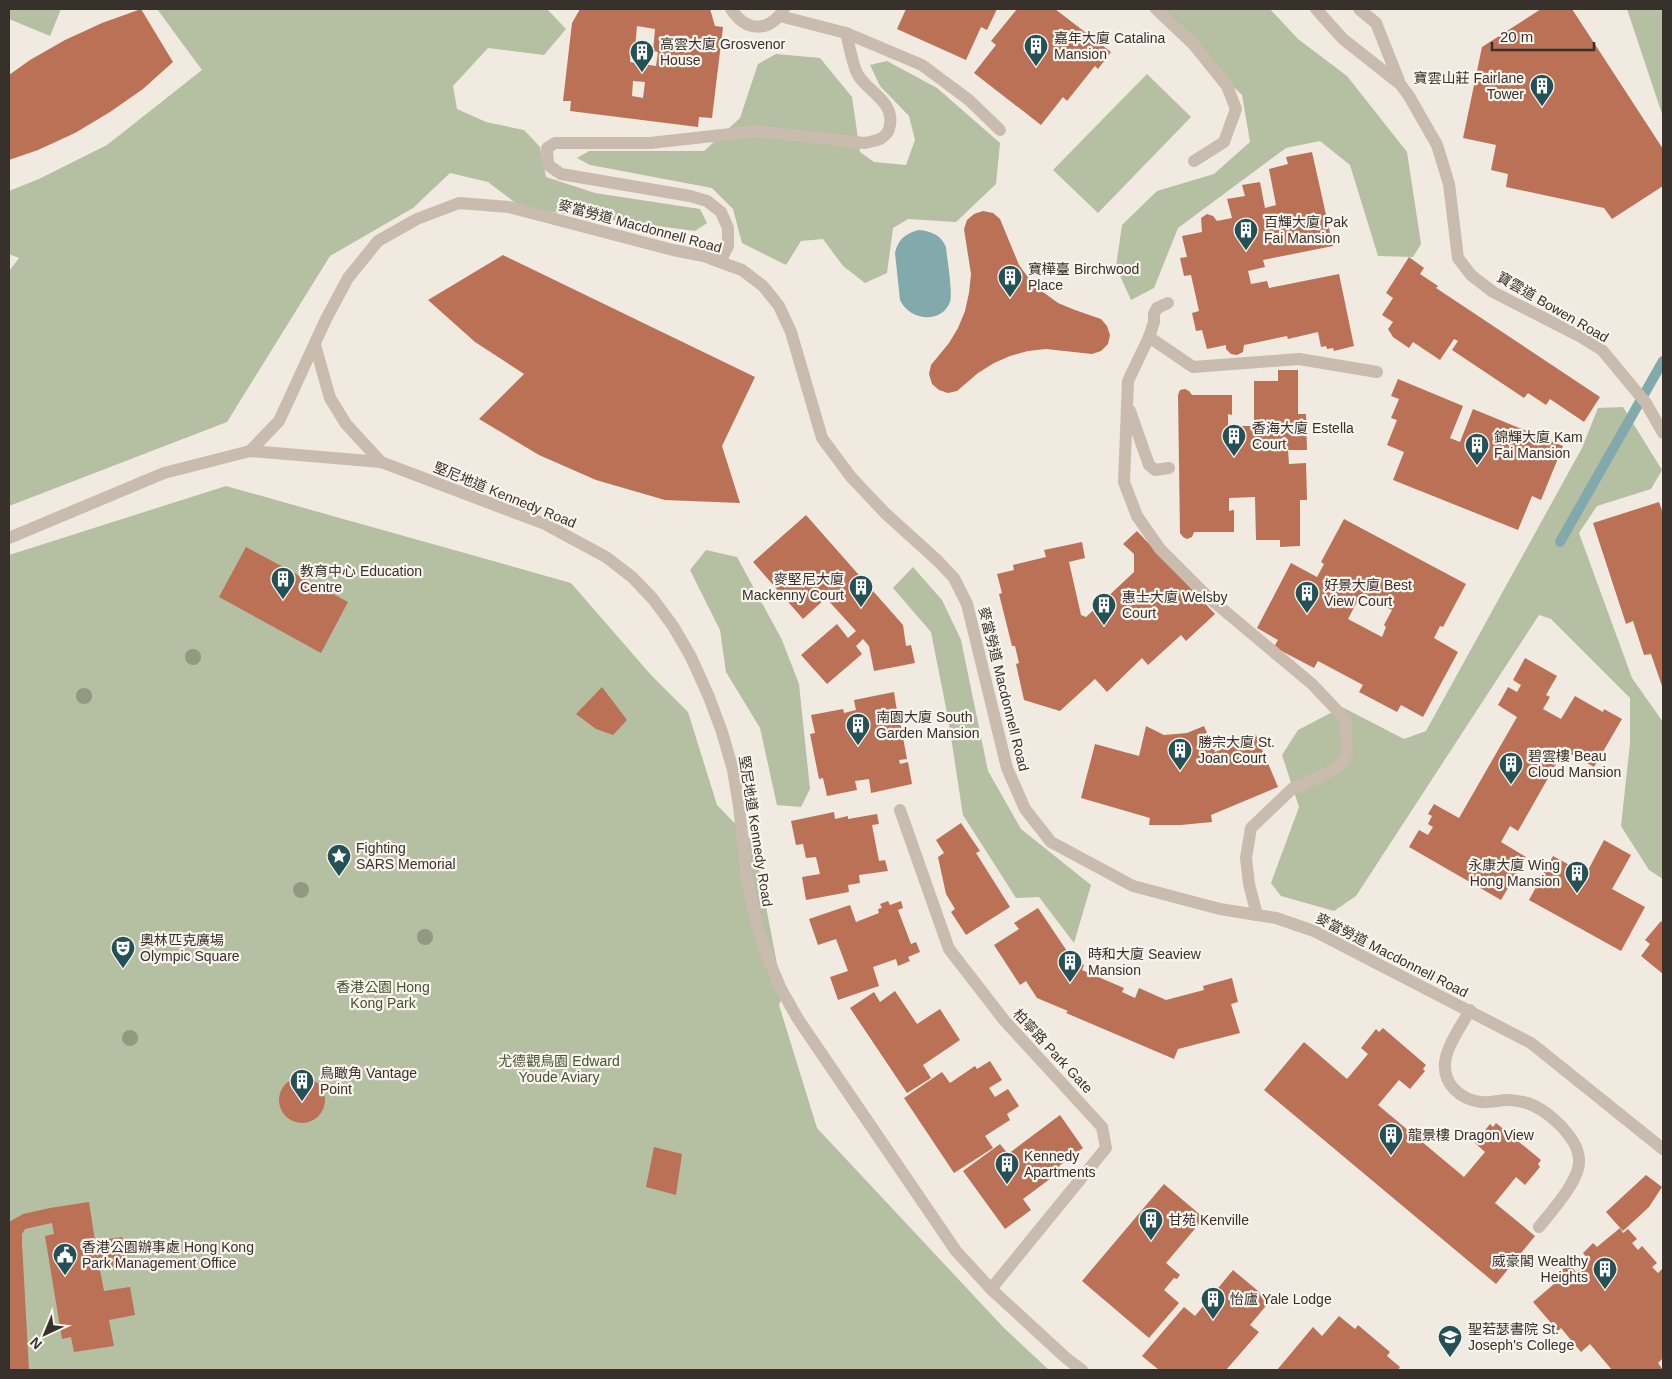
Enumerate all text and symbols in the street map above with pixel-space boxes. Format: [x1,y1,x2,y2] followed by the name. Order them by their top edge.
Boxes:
[1492,20,1594,52] scale bar
[1500,28,1533,45] text: 20 m
[1054,30,1165,62] place label: 嘉年大廈 Catalina Mansion
[1023,33,1049,67] building icon: 嘉年大廈 Catalina Mansion
[660,36,786,68] place label: 高雲大廈 Grosvenor House
[629,39,655,73] building icon: 高雲大廈 Grosvenor House
[1414,70,1524,102] place label: 寶雲山莊 Fairlane Tower
[1529,73,1555,107] building icon: 寶雲山莊 Fairlane Tower
[556,196,724,256] street label: 麥當勞道 Macdonnell Road
[1264,214,1349,246] place label: 百輝大廈 Pak Fai Mansion
[1233,217,1259,251] building icon: 百輝大廈 Pak Fai Mansion
[1028,261,1139,293] place label: 寶樺臺 Birchwood Place
[997,264,1023,298] building icon: 寶樺臺 Birchwood Place
[1494,269,1612,345] street label: 寶雲道 Bowen Road
[1252,420,1354,452] place label: 香海大廈 Estella Court
[1221,423,1247,457] building icon: 香海大廈 Estella Court
[1494,429,1583,461] place label: 錦輝大廈 Kam Fai Mansion
[1464,432,1490,466] building icon: 錦輝大廈 Kam Fai Mansion
[431,459,579,531] street label: 堅尼地道 Kennedy Road
[300,563,422,595] place label: 教育中心 Education Centre
[270,566,296,600] building icon: 教育中心 Education Centre
[742,571,844,603] place label: 麥堅尼大廈 Mackenny Court
[848,574,874,608] building icon: 麥堅尼大廈 Mackenny Court
[1324,577,1412,609] place label: 好景大廈 Best View Court
[1294,580,1320,614] building icon: 好景大廈 Best View Court
[1122,589,1228,621] place label: 惠士大廈 Welsby Court
[1091,592,1117,626] building icon: 惠士大廈 Welsby Court
[976,605,1032,773] street label: 麥當勞道 Macdonnell Road
[876,709,980,741] place label: 南園大廈 South Garden Mansion
[845,712,871,746] building icon: 南園大廈 South Garden Mansion
[1198,734,1275,766] place label: 勝宗大廈 St. Joan Court
[1167,737,1193,771] building icon: 勝宗大廈 St. Joan Court
[1528,748,1621,780] place label: 碧雲樓 Beau Cloud Mansion
[1498,751,1524,785] building icon: 碧雲樓 Beau Cloud Mansion
[736,754,776,908] street label: 堅尼地道 Kennedy Road
[356,840,456,872] place label: Fighting SARS Memorial
[326,843,352,877] place icon: Fighting SARS Memorial
[1468,857,1560,889] place label: 永康大廈 Wing Hong Mansion
[1564,860,1590,894] building icon: 永康大廈 Wing Hong Mansion
[1313,910,1471,1000] street label: 麥當勞道 Macdonnell Road
[140,932,240,964] place label: 奧林匹克廣場 Olympic Square
[110,935,136,969] theatre icon: 奧林匹克廣場 Olympic Square
[1088,946,1202,978] place label: 時和大廈 Seaview Mansion
[1057,949,1083,983] building icon: 時和大廈 Seaview Mansion
[336,979,430,1011] park label: 香港公園 Hong Kong Park
[1010,1006,1096,1096] street label: 柏寧路 Park Gate
[498,1053,620,1085] park label: 尤德觀鳥園 Edward Youde Aviary
[320,1065,417,1097] place label: 鳥瞰角 Vantage Point
[289,1068,315,1102] building icon: 鳥瞰角 Vantage Point
[1378,1122,1404,1156] building icon: 龍景樓 Dragon View
[1408,1127,1535,1143] place label: 龍景樓 Dragon View
[1024,1148,1096,1180] place label: Kennedy Apartments
[994,1151,1020,1185] building icon: Kennedy Apartments
[1138,1207,1164,1241] building icon: 甘苑 Kenville
[1168,1212,1249,1228] place label: 甘苑 Kenville
[82,1239,254,1271] place label: 香港公園辦事處 Hong Kong Park Management Office
[52,1242,78,1276] public building icon: 香港公園辦事處 Hong Kong Park Management Office
[1492,1253,1588,1285] place label: 威豪閣 Wealthy Heights
[1592,1256,1618,1290] building icon: 威豪閣 Wealthy Heights
[1200,1286,1226,1320] building icon: 怡廬 Yale Lodge
[1230,1291,1332,1307] place label: 怡廬 Yale Lodge
[20,1309,70,1359] north arrow
[1468,1321,1574,1353] place label: 聖若瑟書院 St. Joseph's College
[1437,1324,1463,1358] school or university icon: 聖若瑟書院 St. Joseph's College
[27,1334,45,1353] text: N

